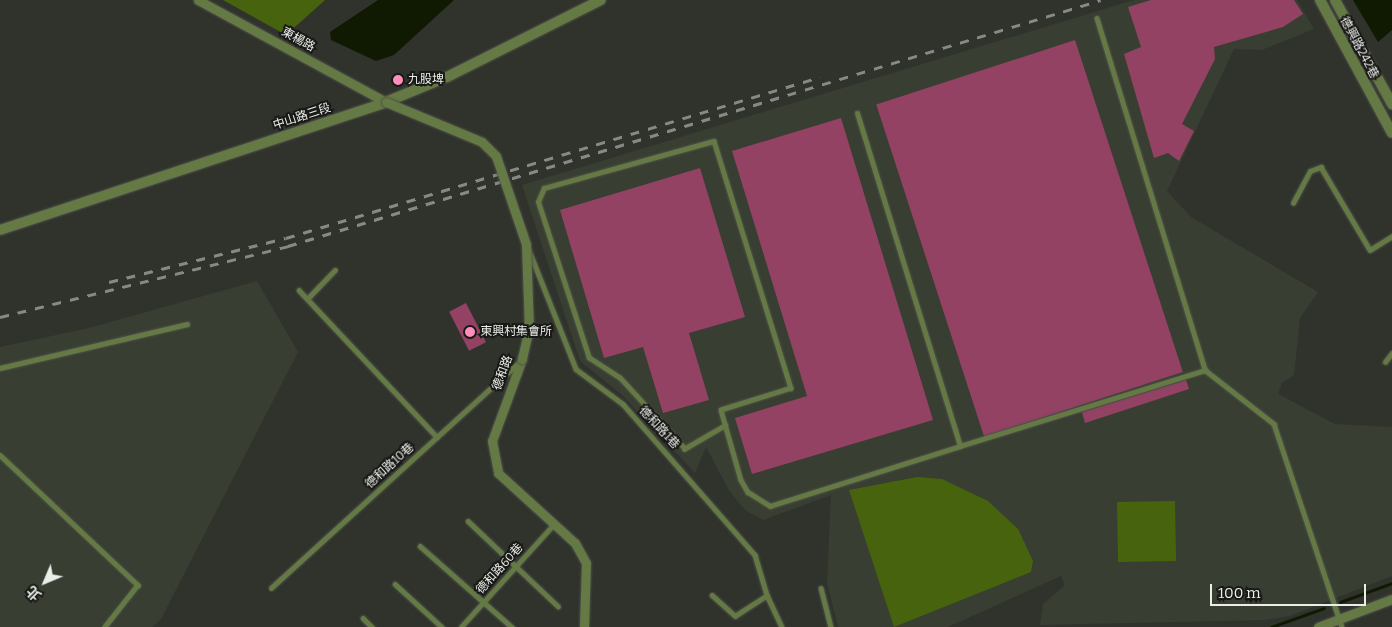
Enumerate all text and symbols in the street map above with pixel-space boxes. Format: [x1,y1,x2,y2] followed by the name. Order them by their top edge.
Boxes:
[1337,15,1381,81] street label: 德興路242巷
[279,25,317,55] street label: 東楊路
[408,73,444,87] place label: 九股埤
[392,74,404,86] marker: 九股埤
[271,101,333,133] street label: 中山路三段
[480,325,552,339] place label: 東興村集會所
[464,326,476,338] marker: 東興村集會所
[490,354,516,392] street label: 德和路
[636,404,682,452] street label: 德和路1巷
[363,440,417,492] street label: 德和路10巷
[474,541,526,597] street label: 德和路60巷
[20,557,70,607] north arrow
[1212,574,1368,606] scale bar
[23,582,45,604] text: 北
[1218,584,1261,602] text: 100 m

